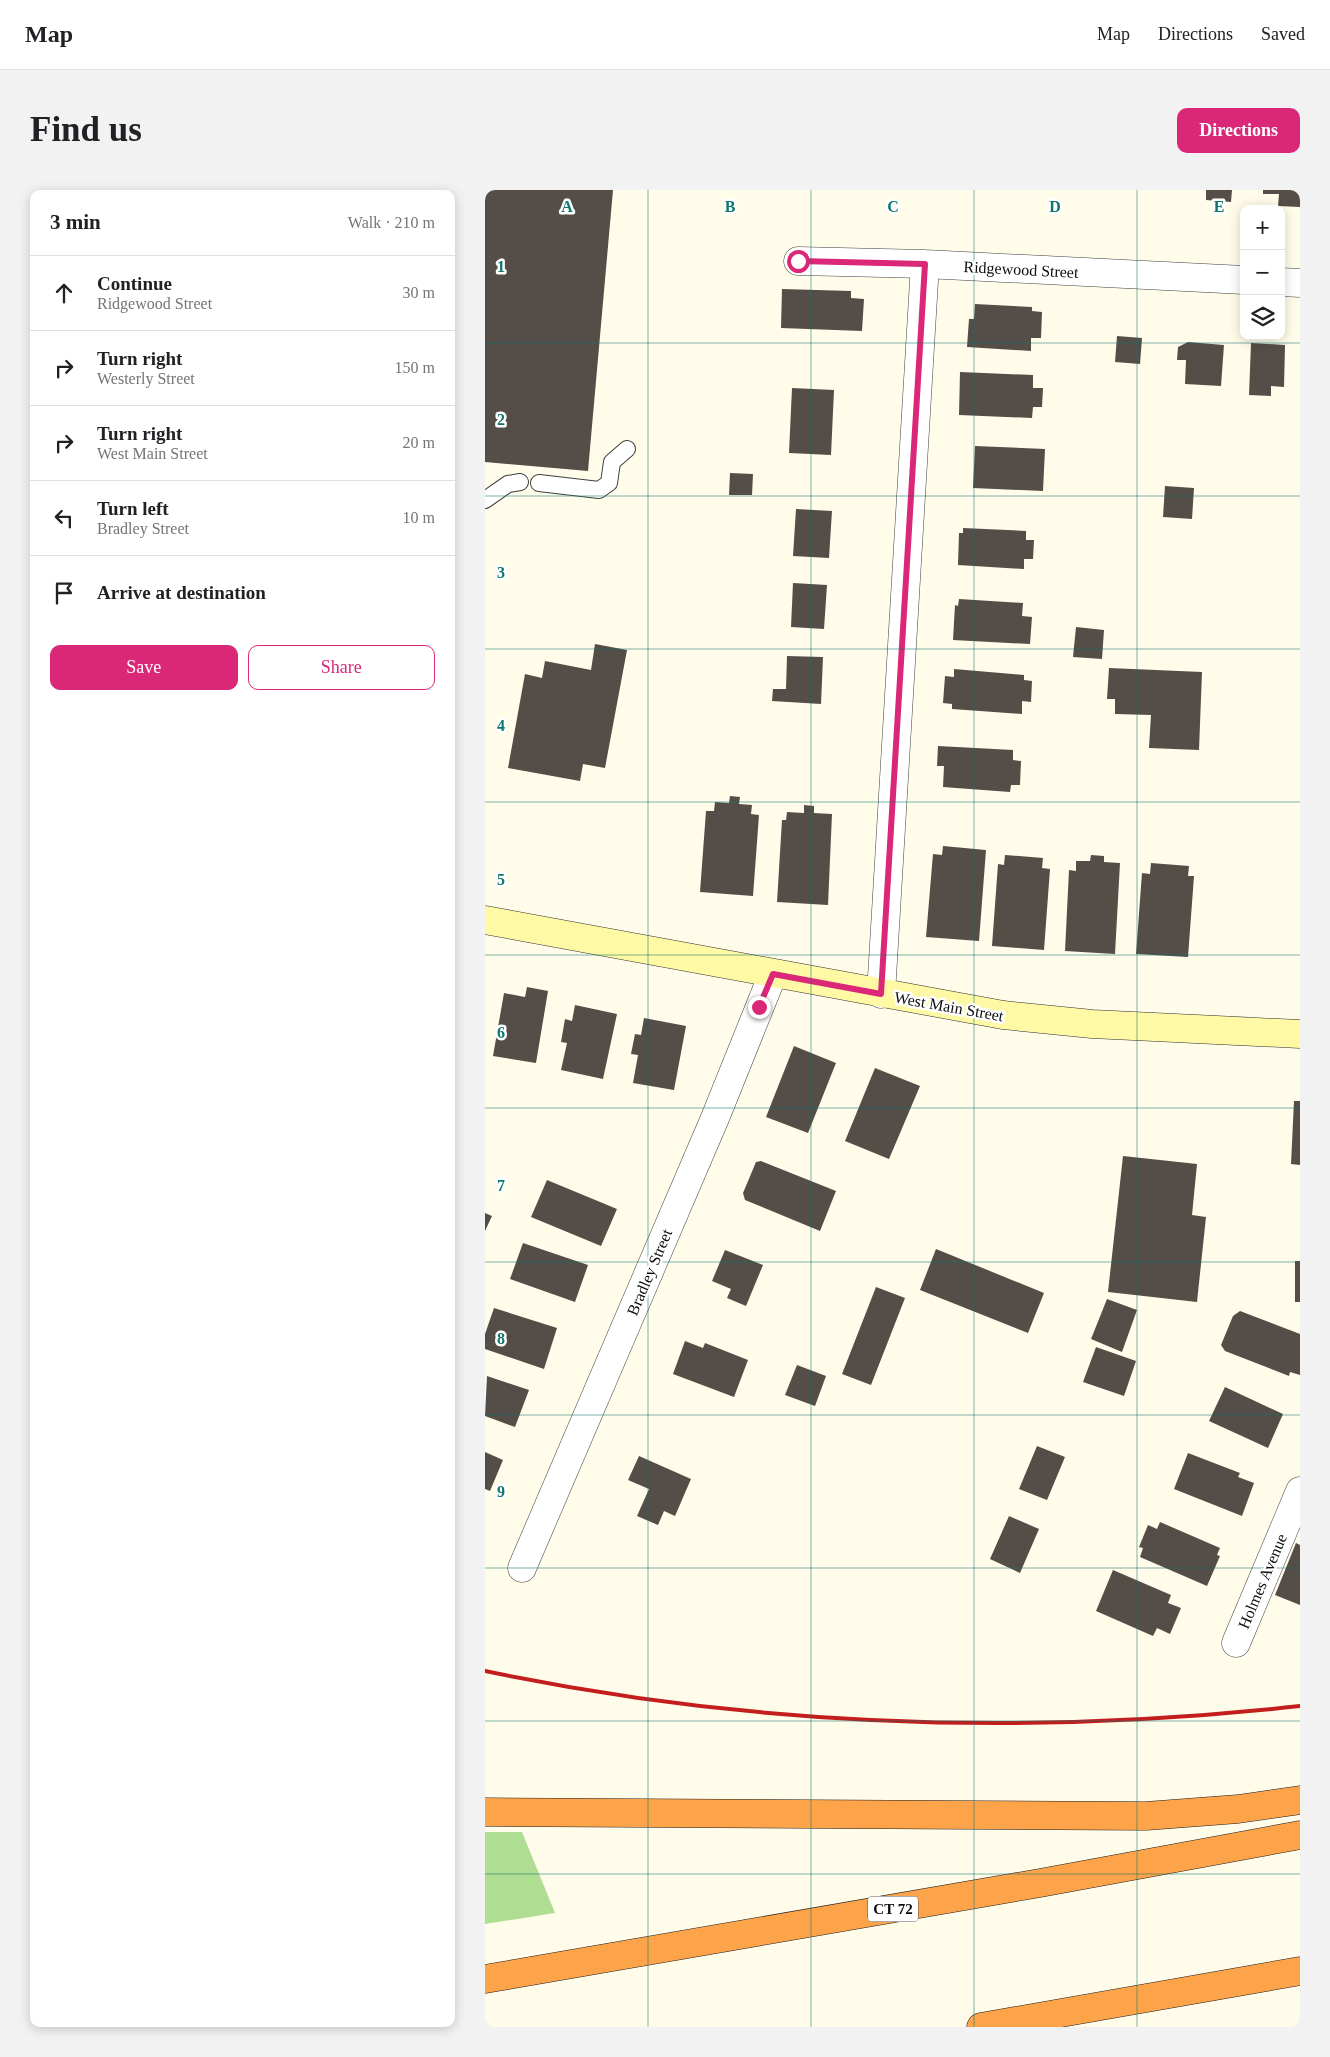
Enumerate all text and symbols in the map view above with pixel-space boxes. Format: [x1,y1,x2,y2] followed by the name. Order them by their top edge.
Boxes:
[25,21,73,47] text: Map
[1097,24,1130,44] text: Map
[1158,24,1233,44] text: Directions
[1261,24,1305,44] text: Saved
[1177,108,1300,153] button: Directions
[30,110,142,149] text: Find us
[561,198,573,215] text: A
[725,198,736,215] text: B
[887,198,899,215] text: C
[1049,198,1061,215] text: D
[1214,198,1224,215] text: E
[1240,205,1285,340] map controls
[1240,205,1285,250] button: +
[50,210,101,234] text: 3 min
[348,214,435,231] text: Walk · 210 m
[787,250,810,273] route start
[1240,250,1285,295] button: −
[497,258,505,275] text: 1
[963,258,1079,282] street label: Ridgewood Street
[97,273,172,294] text: Continue
[50,279,78,307] icon: ahead
[403,284,435,301] text: 30 m
[97,295,212,312] text: Ridgewood Street
[1240,295,1285,340] button: layers
[97,348,182,369] text: Turn right
[50,354,78,382] icon: right
[395,359,435,376] text: 150 m
[97,370,195,387] text: Westerly Street
[497,411,505,428] text: 2
[97,423,182,444] text: Turn right
[50,429,78,457] icon: right
[403,434,435,451] text: 20 m
[97,445,208,462] text: West Main Street
[97,498,169,519] text: Turn left
[50,504,78,532] icon: left
[403,509,435,526] text: 10 m
[97,520,189,537] text: Bradley Street
[497,564,505,581] text: 3
[50,579,78,607] icon: arrive
[97,582,266,603] text: Arrive at destination
[50,645,238,690] button: Save
[248,645,435,690] button: Share
[497,717,505,734] text: 4
[497,871,505,888] text: 5
[893,989,1005,1025] street label: West Main Street
[748,996,771,1019] route end
[497,1024,505,1041] text: 6
[497,1177,505,1194] text: 7
[624,1226,676,1318] street label: Bradley Street
[497,1330,505,1347] text: 8
[497,1483,505,1500] text: 9
[1235,1531,1290,1631] street label: Holmes Avenue
[868,1896,918,1922] road number: CT 72

